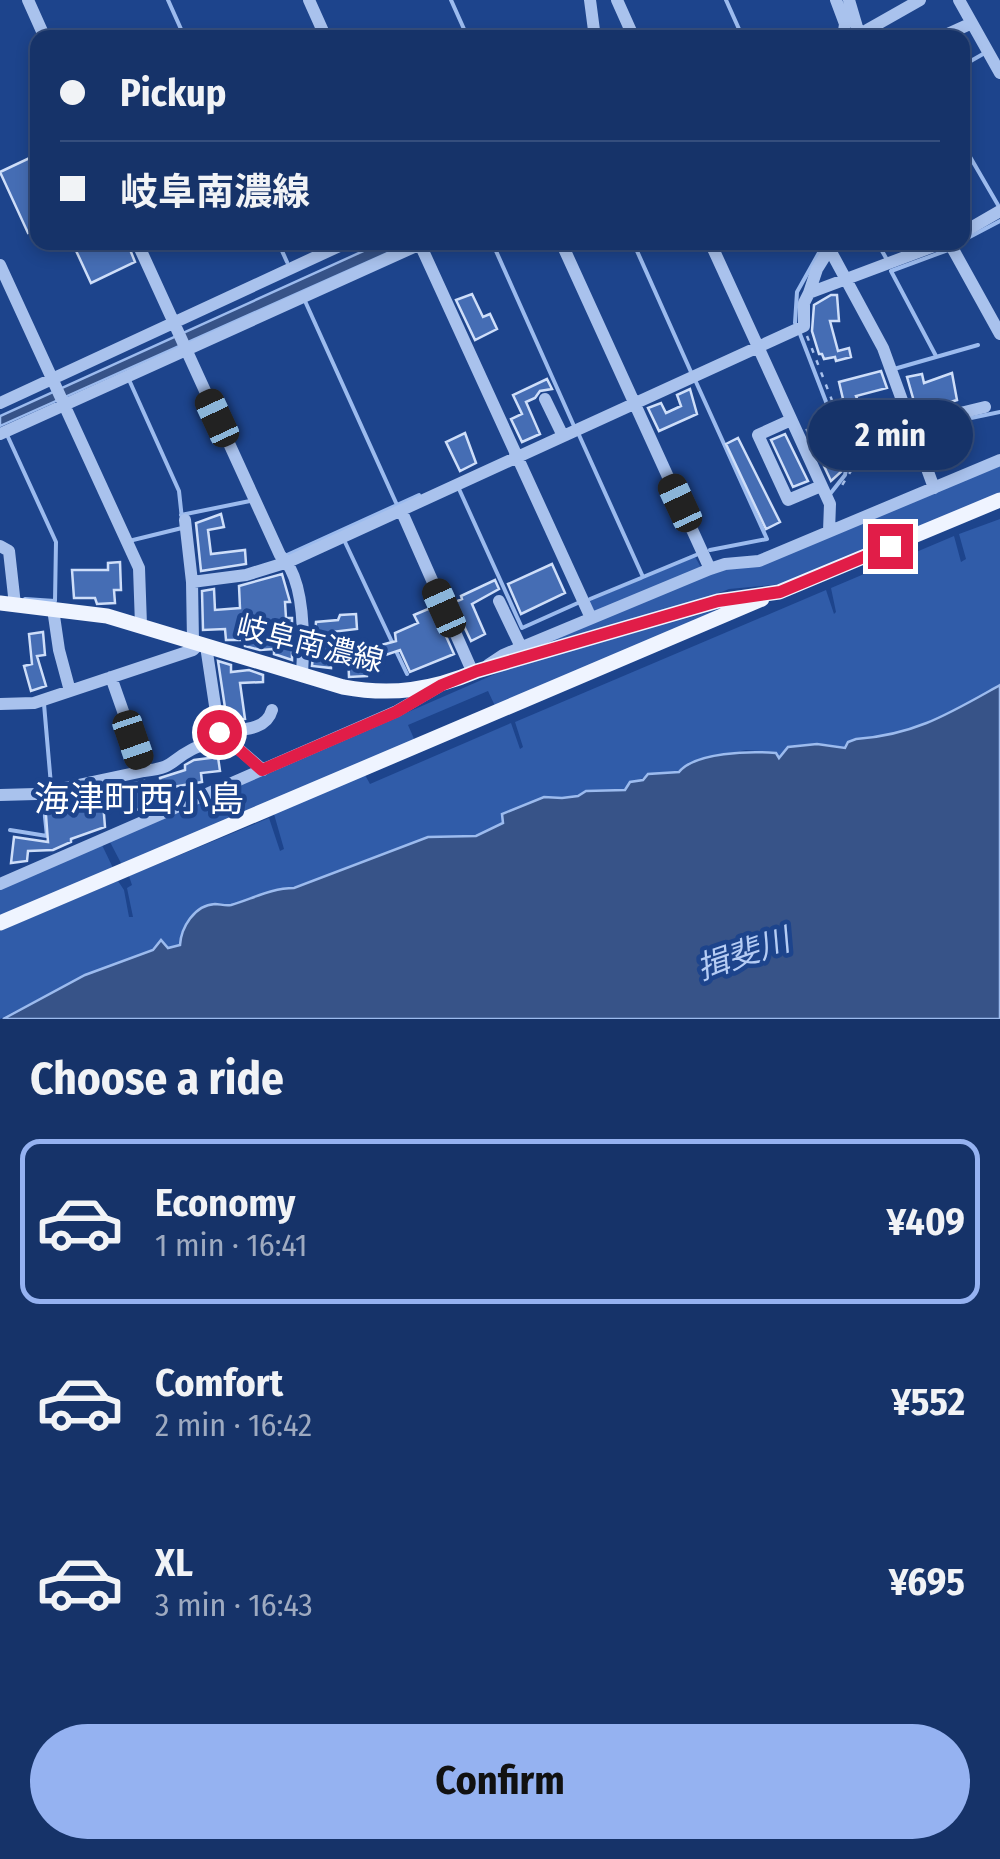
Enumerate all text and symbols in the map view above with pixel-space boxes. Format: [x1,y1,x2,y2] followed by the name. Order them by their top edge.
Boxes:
[120,70,226,116] text: Pickup
[120,169,310,215] text: 岐阜南濃線
[191,384,243,452] car
[808,401,972,471] callout: 2 min
[855,416,926,454] text: 2 min
[654,469,706,537] car
[868,524,913,569] route end
[418,574,470,642] car
[233,608,387,680] street label: 岐阜南濃線
[109,707,157,773] car
[197,710,242,755] route start
[34,778,244,820] district label: 海津町西小島
[691,919,797,988] water label: 揖斐川
[30,1052,284,1106] text: Choose a ride
[35,1177,125,1267] icon: car
[155,1180,295,1226] text: Economy
[886,1199,965,1245] text: ¥409
[155,1226,308,1264] text: 1 min · 16:41
[35,1357,125,1447] icon: car
[155,1360,283,1406] text: Comfort
[891,1379,965,1425] text: ¥552
[155,1406,312,1444] text: 2 min · 16:42
[35,1537,125,1627] icon: car
[155,1540,193,1586] text: XL
[889,1559,965,1605] text: ¥695
[155,1586,313,1624] text: 3 min · 16:43
[30,1724,970,1839] button: Confirm

